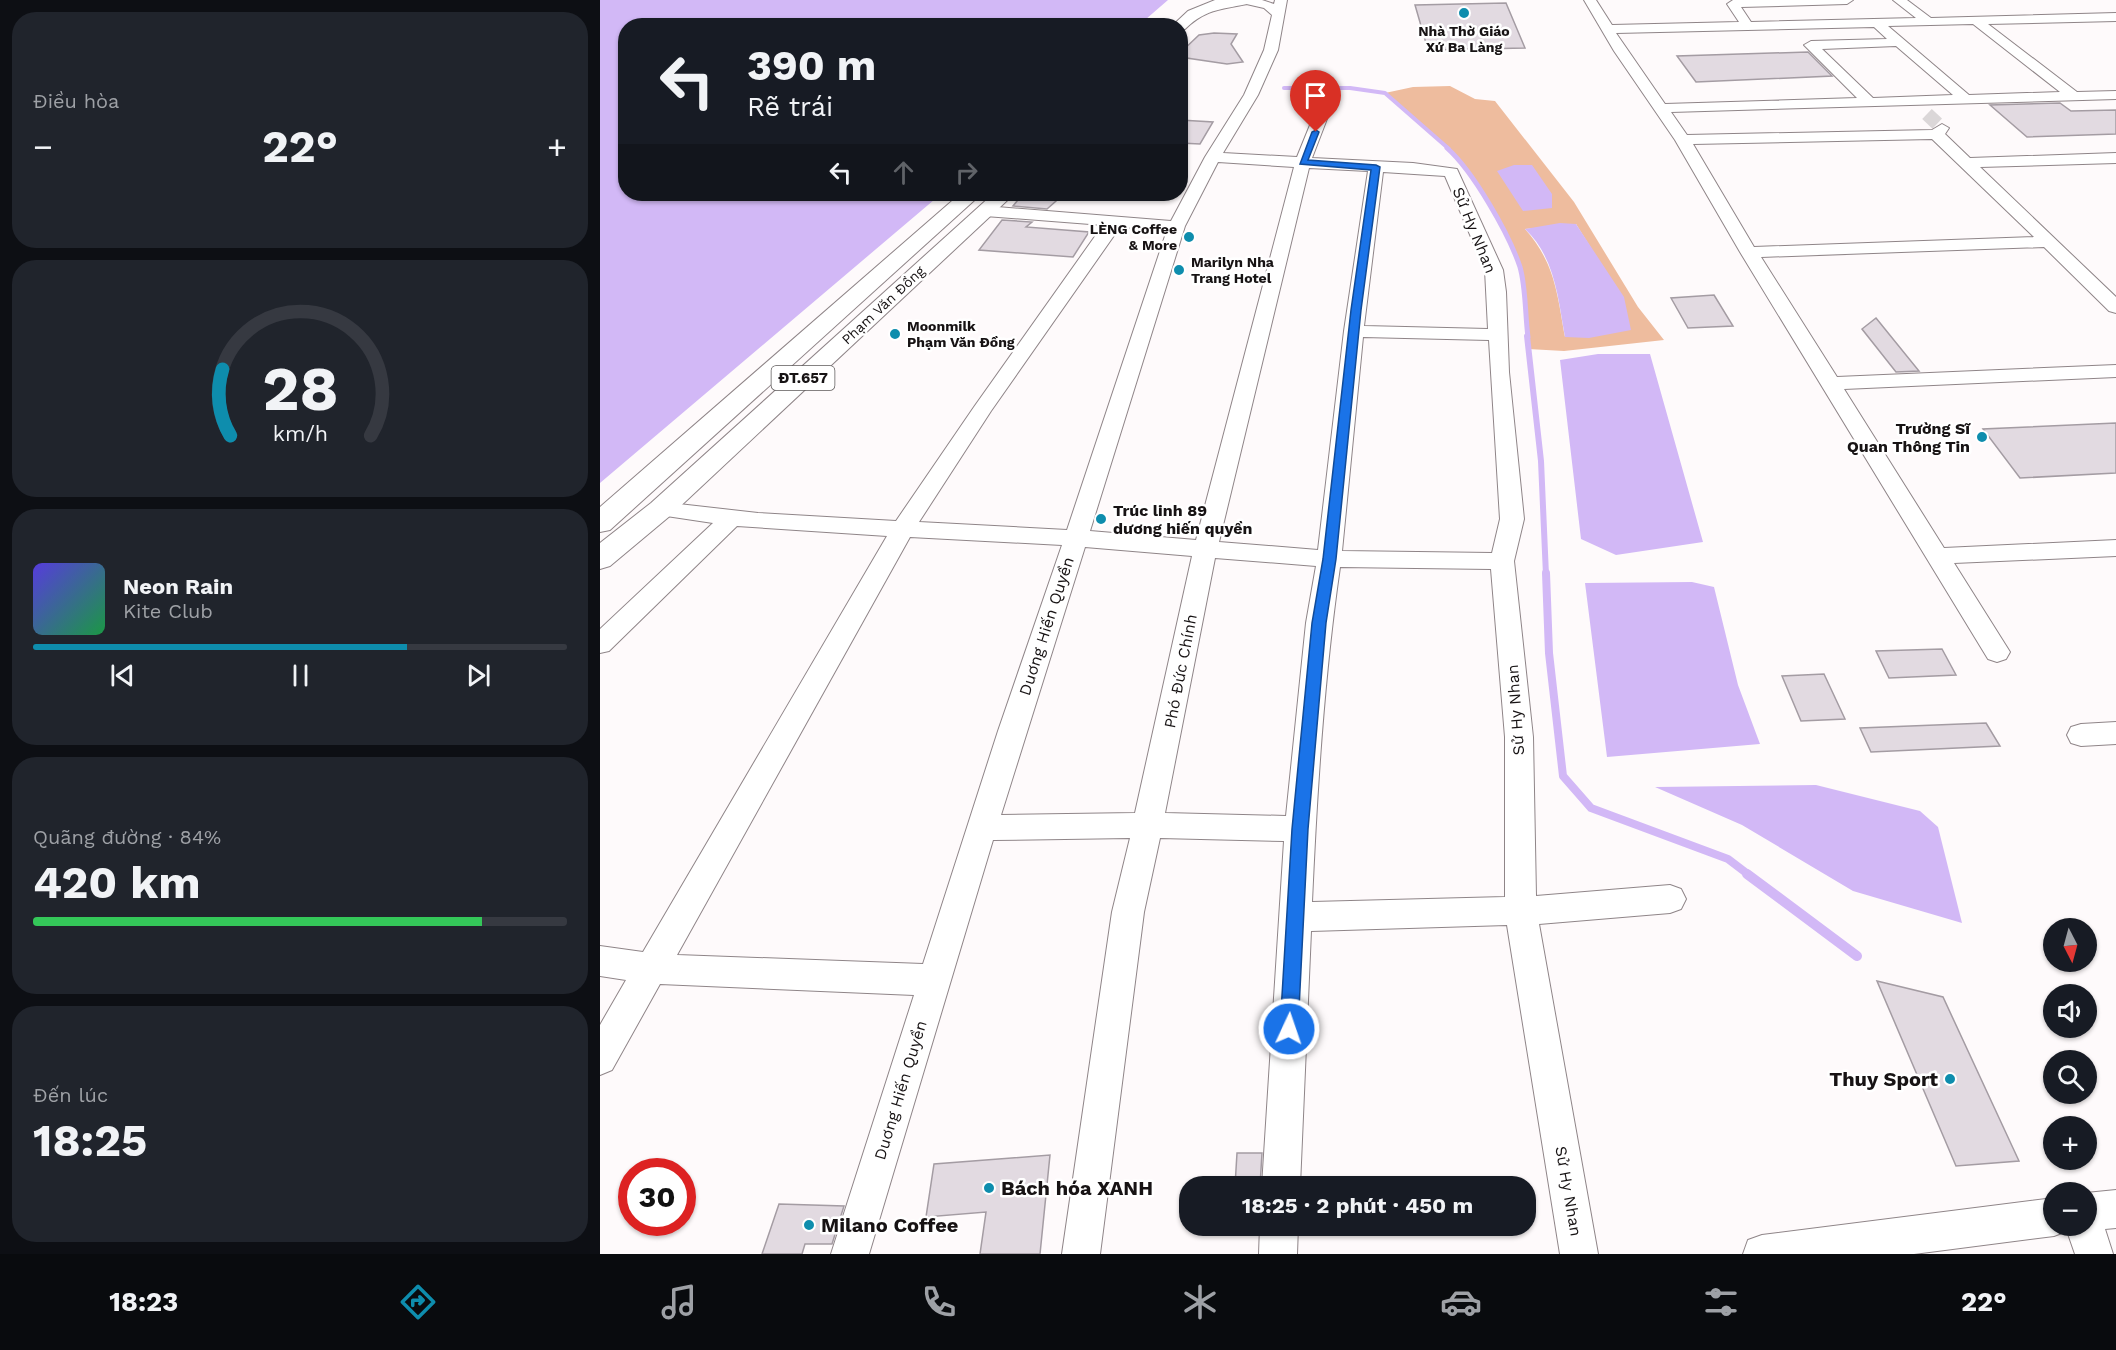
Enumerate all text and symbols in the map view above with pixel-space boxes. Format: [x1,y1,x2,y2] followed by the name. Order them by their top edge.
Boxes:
[1457,6,1471,20] marker: Nhà Thờ Giáo Xứ Ba Làng
[1418,23,1510,55] place label: Nhà Thờ Giáo Xứ Ba Làng
[747,41,876,90] text: 390 m
[648,42,726,120] icon: left
[1290,70,1341,132] pin
[1299,79,1332,112] icon: arrive
[33,89,119,113] text: Điều hòa
[747,91,833,123] text: Rẽ trái
[262,120,338,173] text: 22°
[33,127,53,166] text: −
[547,127,567,166] text: +
[824,156,857,189] icon: left
[887,156,920,189] icon: ahead
[950,156,983,189] icon: right
[1449,184,1500,276] street label: Sử Hy Nhan
[1090,221,1177,253] place label: LÈNG Coffee & More
[1182,230,1196,244] marker: LÈNG Coffee & More
[1191,254,1275,286] place label: Marilyn Nha Trang Hotel
[838,262,928,347] street label: Phạm Văn Đồng
[1172,263,1186,277] marker: Marilyn Nha Trang Hotel
[907,318,1015,350] place label: Moonmilk Phạm Văn Đồng
[888,327,902,341] marker: Moonmilk Phạm Văn Đồng
[262,352,338,425] text: 28
[772,366,834,390] road number: ĐT.657
[1847,419,1971,456] place label: Trường Sĩ Quan Thông Tin
[272,421,328,446] text: km/h
[1975,430,1989,444] marker: Trường Sĩ Quan Thông Tin
[1113,501,1253,538] place label: Trúc linh 89 dương hiến quyền
[1094,512,1108,526] marker: Trúc linh 89 dương hiến quyền
[1015,554,1078,698] street label: Duơng Hiến Quyền
[123,574,233,599] text: Neon Rain
[123,599,213,623] text: Kite Club
[1160,612,1201,730] street label: Phó Đức Chính
[106,659,139,692] icon: previous
[284,659,317,692] icon: pause
[462,659,495,692] icon: next
[1503,664,1528,756] street label: Sử Hy Nhan
[33,825,221,849] text: Quãng đường · 84%
[33,856,201,909] text: 420 km
[2043,918,2097,972] north arrow
[2043,918,2097,1236] map controls
[2043,984,2097,1038] button: sound
[1257,997,1321,1061] position arrow
[870,1018,931,1162] street label: Duơng Hiến Quyền
[2043,1050,2097,1104] button: search
[1829,1067,1938,1091] place label: Thuy Sport
[1943,1072,1957,1086] marker: Thuy Sport
[33,1083,108,1107] text: Đến lúc
[33,1114,147,1167] text: 18:25
[2043,1116,2097,1170] button: +
[1551,1145,1586,1238] street label: Sử Hy Nhan
[618,1158,696,1236] speed limit sign: 30
[1001,1176,1153,1200] place label: Bách hóa XANH
[982,1181,996,1195] marker: Bách hóa XANH
[2043,1182,2097,1236] button: −
[1242,1193,1473,1218] text: 18:25 · 2 phút · 450 m
[821,1213,958,1237] place label: Milano Coffee
[802,1218,816,1232] marker: Milano Coffee
[397,1281,439,1323] icon: directions
[658,1281,700,1323] icon: music
[918,1281,960,1323] icon: phone
[1179,1281,1221,1323] icon: climate
[1440,1281,1482,1323] icon: car
[1700,1281,1742,1323] icon: filters
[109,1286,178,1318] text: 18:23
[1961,1286,2007,1318] text: 22°

